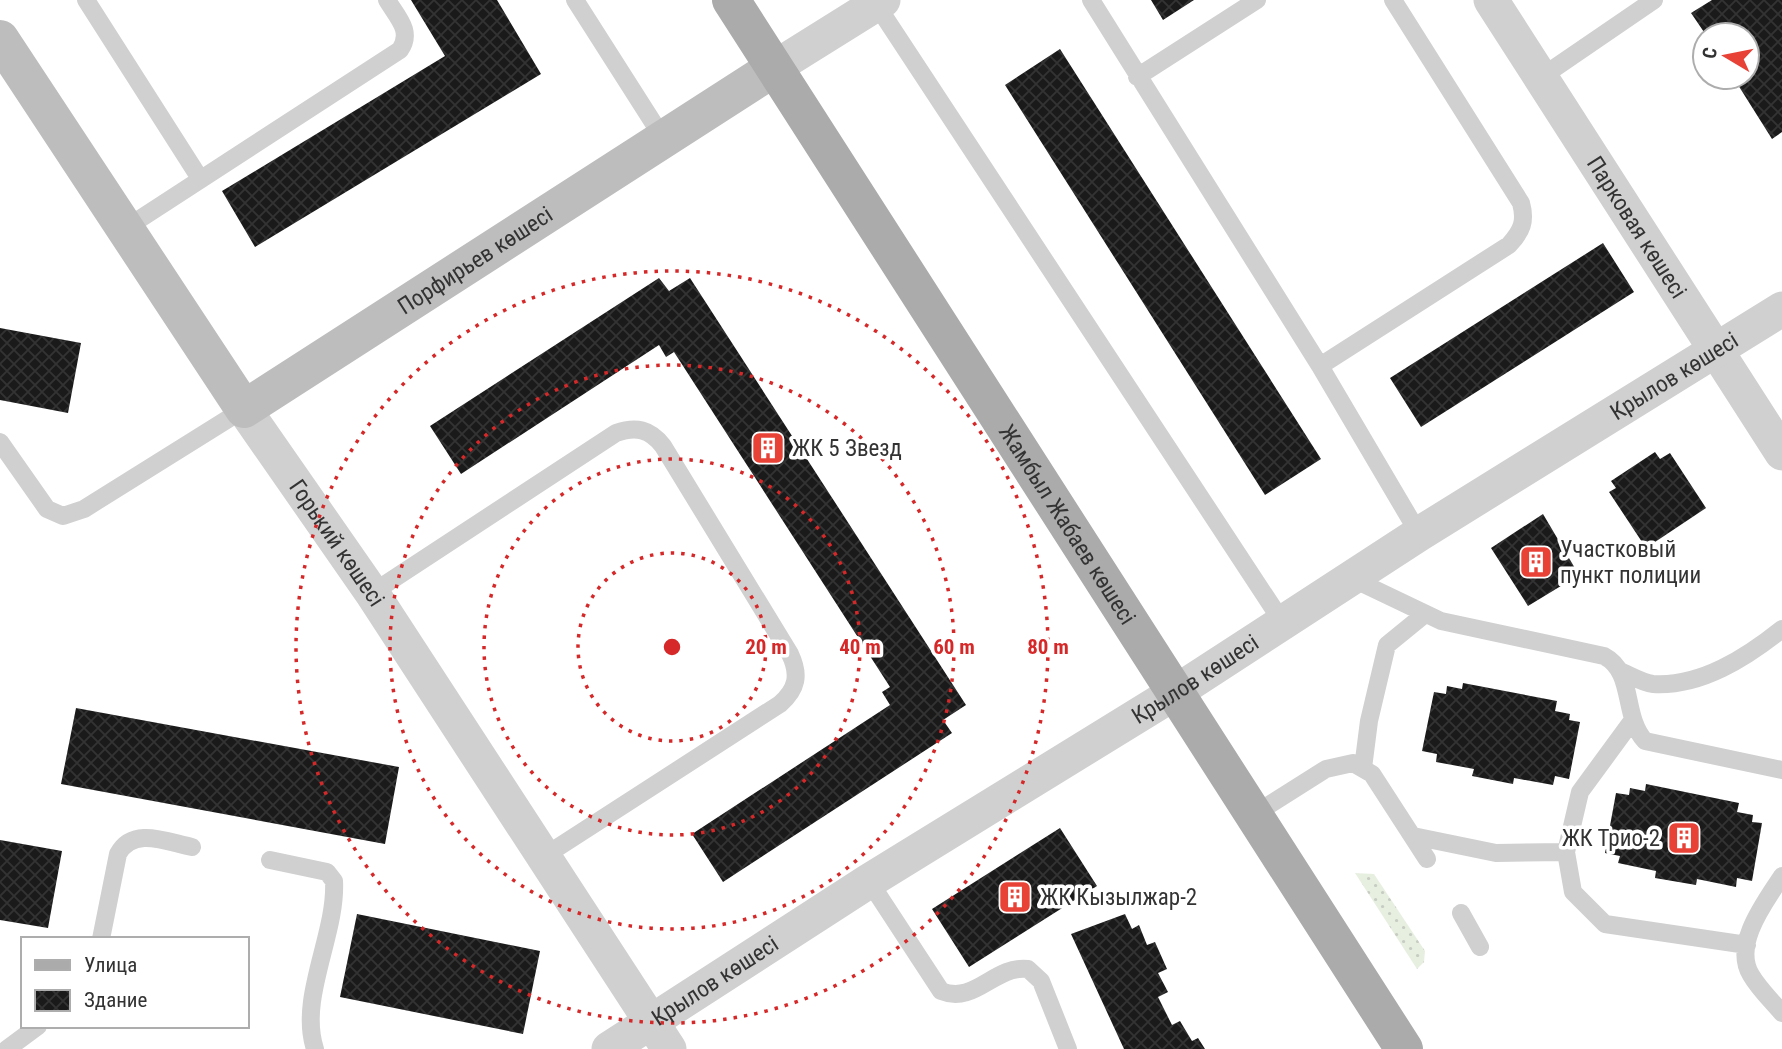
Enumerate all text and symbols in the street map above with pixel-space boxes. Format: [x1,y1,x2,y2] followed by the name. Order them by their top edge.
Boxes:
[1691,21,1761,91] north arrow
[1697,46,1722,60] text: С
[1581,151,1692,303] street label: Парковая көшесі
[393,201,557,320] street label: Порфирьев көшесі
[1605,326,1743,426] street label: Крылов көшесі
[993,419,1141,629] street label: Жамбыл Жабаев көшесі
[749,429,787,467] building icon: ЖК 5 Звезд
[792,435,902,462] place label: ЖК 5 Звезд
[284,474,390,611] street label: Горький көшесі
[1560,536,1701,589] place label: Участковый пункт полиции
[1517,543,1555,581] building icon: Участковый пункт полиции
[1127,629,1263,729] street label: Крылов көшесі
[660,635,684,659] centre of rings
[745,635,787,659] text: 20 m
[839,635,881,659] text: 40 m
[933,635,975,659] text: 60 m
[1027,635,1069,659] text: 80 m
[1665,819,1703,857] building icon: ЖК Трио-2
[1562,825,1660,852] place label: ЖК Трио-2
[996,878,1034,916] building icon: ЖК Кызылжар-2
[1040,884,1197,911] place label: ЖК Кызылжар-2
[647,930,783,1031] street label: Крылов көшесі
[21,937,248,1028] legend
[84,953,137,977] text: Улица
[84,988,148,1012] text: Здание

